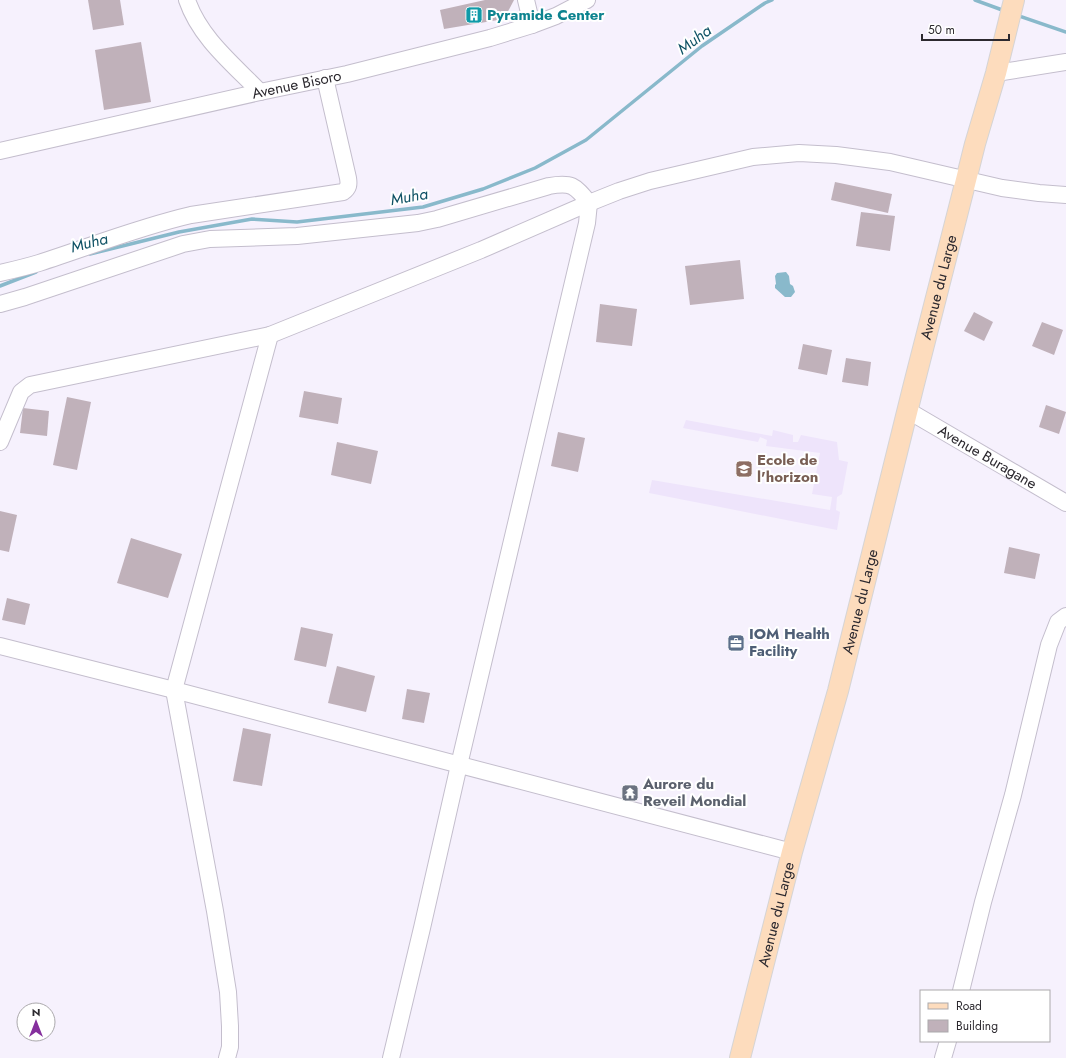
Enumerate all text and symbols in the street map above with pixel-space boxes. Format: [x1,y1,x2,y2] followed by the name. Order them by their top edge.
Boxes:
[487,4,605,26] place label: Pyramide Center
[464,5,484,25] building icon: Pyramide Center
[922,16,1009,42] scale bar
[672,19,716,60] water label: Muha
[928,21,955,39] text: 50 m
[250,64,343,105] street label: Avenue Bisoro
[389,182,430,211] water label: Muha
[68,227,110,258] water label: Muha
[915,232,963,342] street label: Avenue du Large
[934,419,1041,495] street label: Avenue Buragane
[757,449,818,488] place label: Ecole de l'horizon
[734,459,754,479] school or university icon: Ecole de l'horizon
[837,547,884,656] street label: Avenue du Large
[749,623,830,662] place label: IOM Health Facility
[726,633,746,653] office icon: IOM Health Facility
[642,773,746,812] place label: Aurore du Reveil Mondial
[620,783,640,803] temple icon: Aurore du Reveil Mondial
[752,859,800,969] street label: Avenue du Large
[920,990,1050,1042] legend
[956,997,982,1015] text: Road
[16,1002,56,1042] north arrow
[32,1004,40,1020] text: N
[956,1017,998,1035] text: Building

